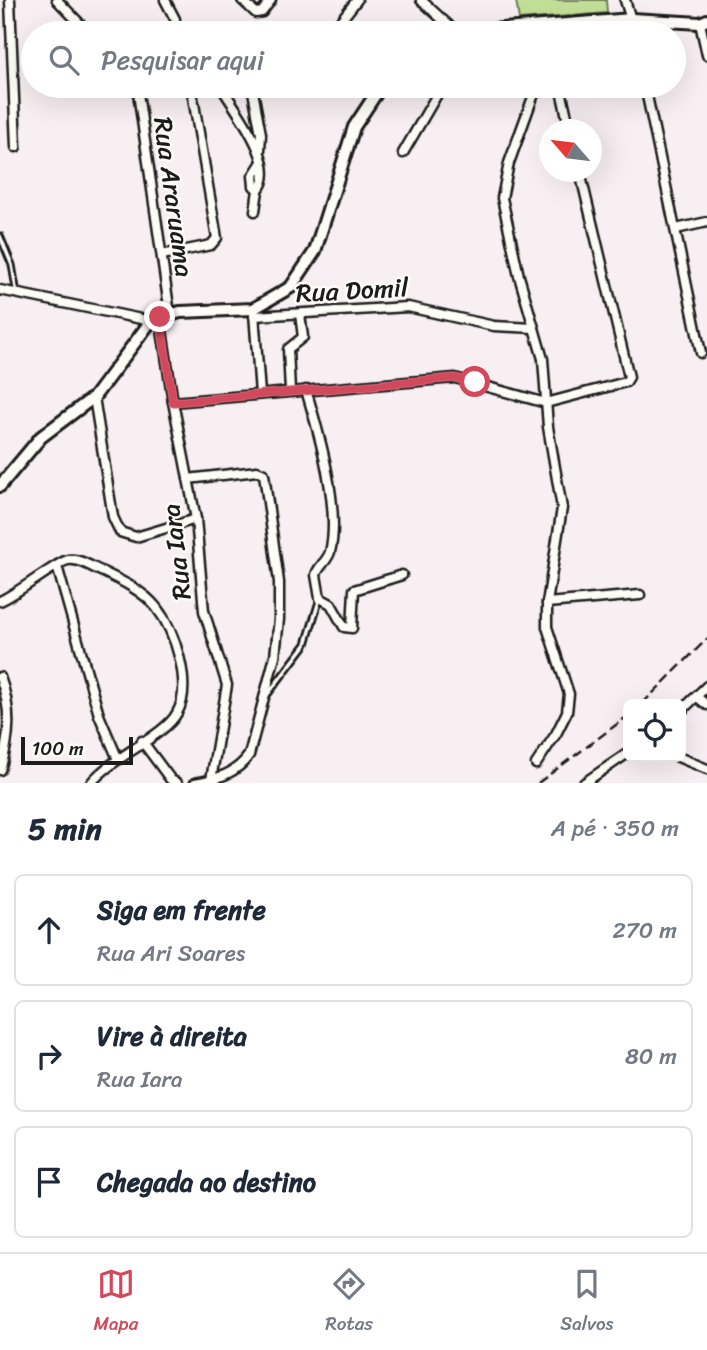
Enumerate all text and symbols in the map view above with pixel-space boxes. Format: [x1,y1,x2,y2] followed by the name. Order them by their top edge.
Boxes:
[21,21,686,98] search box
[101,37,264,83] text: Pesquisar aqui
[45,41,83,79] icon: search
[140,114,208,280] street label: Rua Araruama
[539,119,602,182] north arrow
[295,264,410,316] street label: Rua Domil
[144,301,175,332] route end
[459,366,490,397] route start
[147,501,205,603] street label: Rua Iara
[623,699,686,762] map controls
[623,699,686,762] button: locate
[32,732,84,765] text: 100 m
[21,734,133,766] scale bar
[28,802,102,856] text: 5 min
[551,808,679,849] text: A pé · 350 m
[97,887,266,933] text: Siga em frente
[612,910,677,951] text: 270 m
[30,911,68,949] icon: ahead
[97,933,245,974] text: Rua Ari Soares
[97,1013,247,1059] text: Vire à direita
[625,1036,677,1077] text: 80 m
[30,1037,68,1075] icon: right
[97,1059,182,1100] text: Rua Iara
[97,1159,316,1205] text: Chegada ao destino
[30,1163,68,1201] icon: arrive
[94,1265,138,1340] tab: Mapa
[325,1265,373,1340] tab: Rotas
[560,1265,613,1340] tab: Salvos

